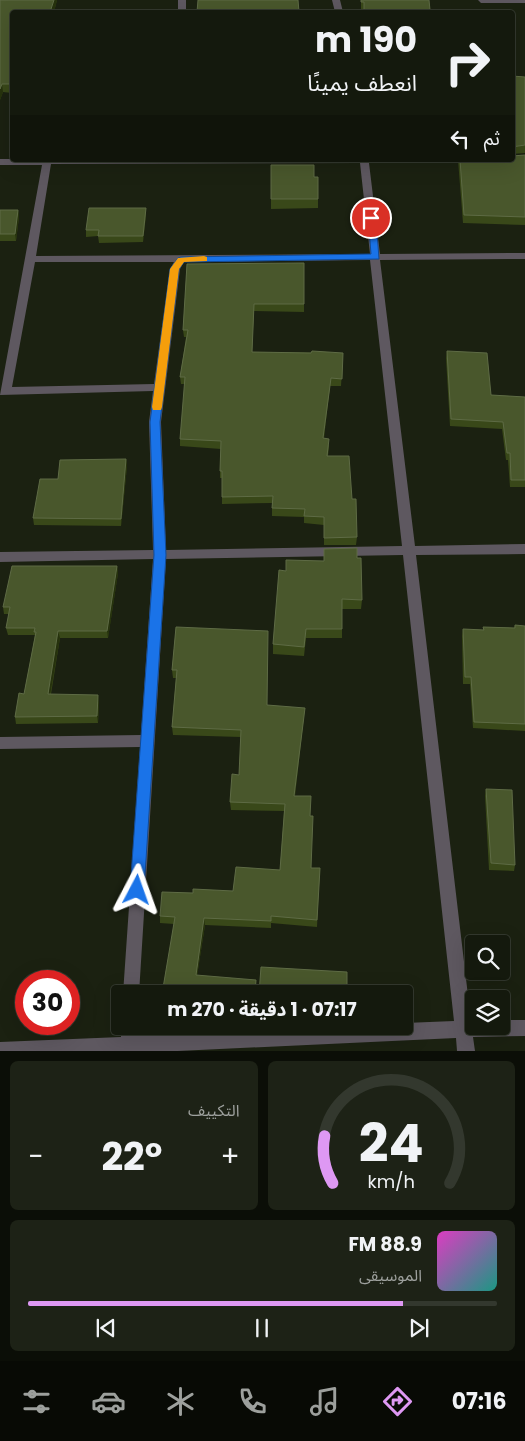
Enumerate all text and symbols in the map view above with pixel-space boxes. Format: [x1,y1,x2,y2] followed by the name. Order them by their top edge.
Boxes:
[315,15,417,64] text: 190 m
[435,30,500,95] icon: right
[307,68,417,99] text: انعطف يمينًا
[446,125,474,153] icon: left
[484,125,500,152] text: ثم
[350,197,392,239] pin
[357,204,385,232] icon: arrive
[110,863,162,915] position arrow
[465,935,510,1035] map controls
[465,935,510,980] button: search
[15,970,80,1035] speed limit sign: 30
[465,990,510,1035] button: layers
[167,996,357,1023] text: 07:17 · 1 دقيقة · 270 m
[188,1099,240,1122] text: التكييف
[359,1107,424,1180] text: 24
[101,1130,162,1183] text: 22°
[28,1137,43,1176] text: −
[220,1137,240,1176] text: +
[367,1169,415,1194] text: km/h
[348,1231,422,1258] text: 88.9 FM
[359,1264,422,1287] text: الموسيقى
[92,1314,120,1342] icon: previous
[248,1314,276,1342] icon: pause
[405,1314,433,1342] icon: next
[19,1384,54,1419] icon: filters
[91,1384,126,1419] icon: car
[163,1384,198,1419] icon: climate
[235,1384,270,1419] icon: phone
[307,1384,342,1419] icon: music
[380,1384,415,1419] icon: directions
[452,1386,506,1417] text: 07:16

